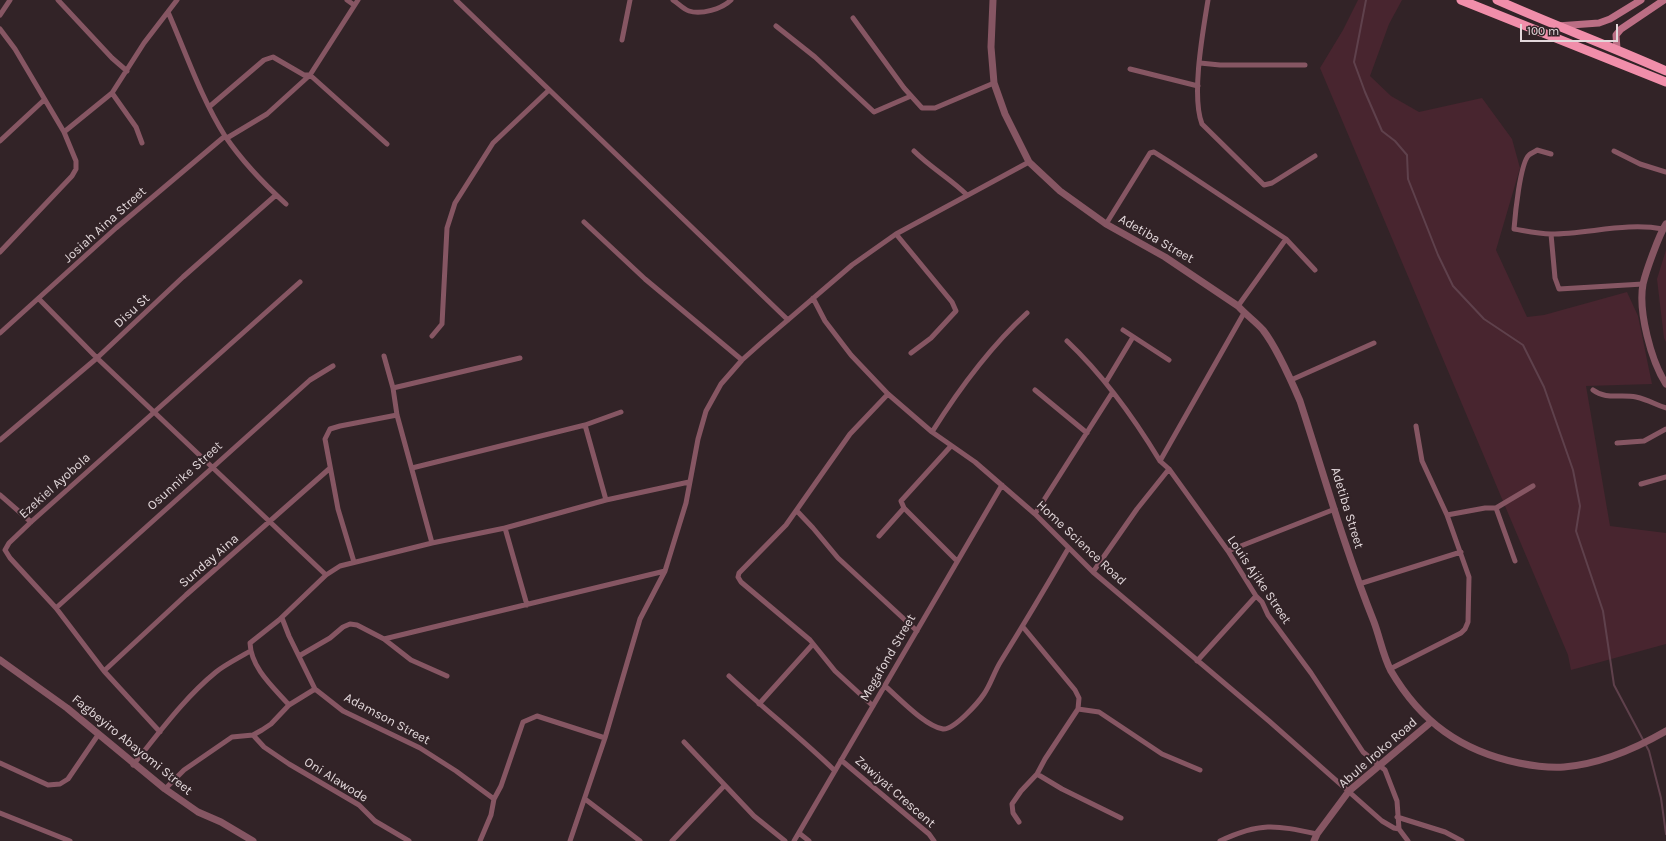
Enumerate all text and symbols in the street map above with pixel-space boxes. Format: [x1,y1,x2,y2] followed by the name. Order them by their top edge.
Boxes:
[1522,16,1620,42] scale bar
[1527,24,1559,38] text: 100 m
[60,184,150,266] street label: Josiah Aina Street
[1116,211,1196,267] street label: Adetiba Street
[111,291,153,331] street label: Disu St
[144,438,226,514] street label: Osunnike Street
[16,450,94,522] street label: Ezekiel Ayobola
[1327,465,1367,551] street label: Adetiba Street
[1033,497,1129,589] street label: Home Science Road
[176,531,242,591] street label: Sunday Aina
[1224,533,1294,627] street label: Louis Ajike Street
[857,612,919,704] street label: Megafond Street
[341,690,433,748] street label: Adamson Street
[69,692,195,798] street label: Fagbeyiro Abayomi Street
[1335,715,1421,791] street label: Abule Iroko Road
[852,753,938,831] street label: Zawiyat Crescent
[301,754,371,806] street label: Oni Alawode

